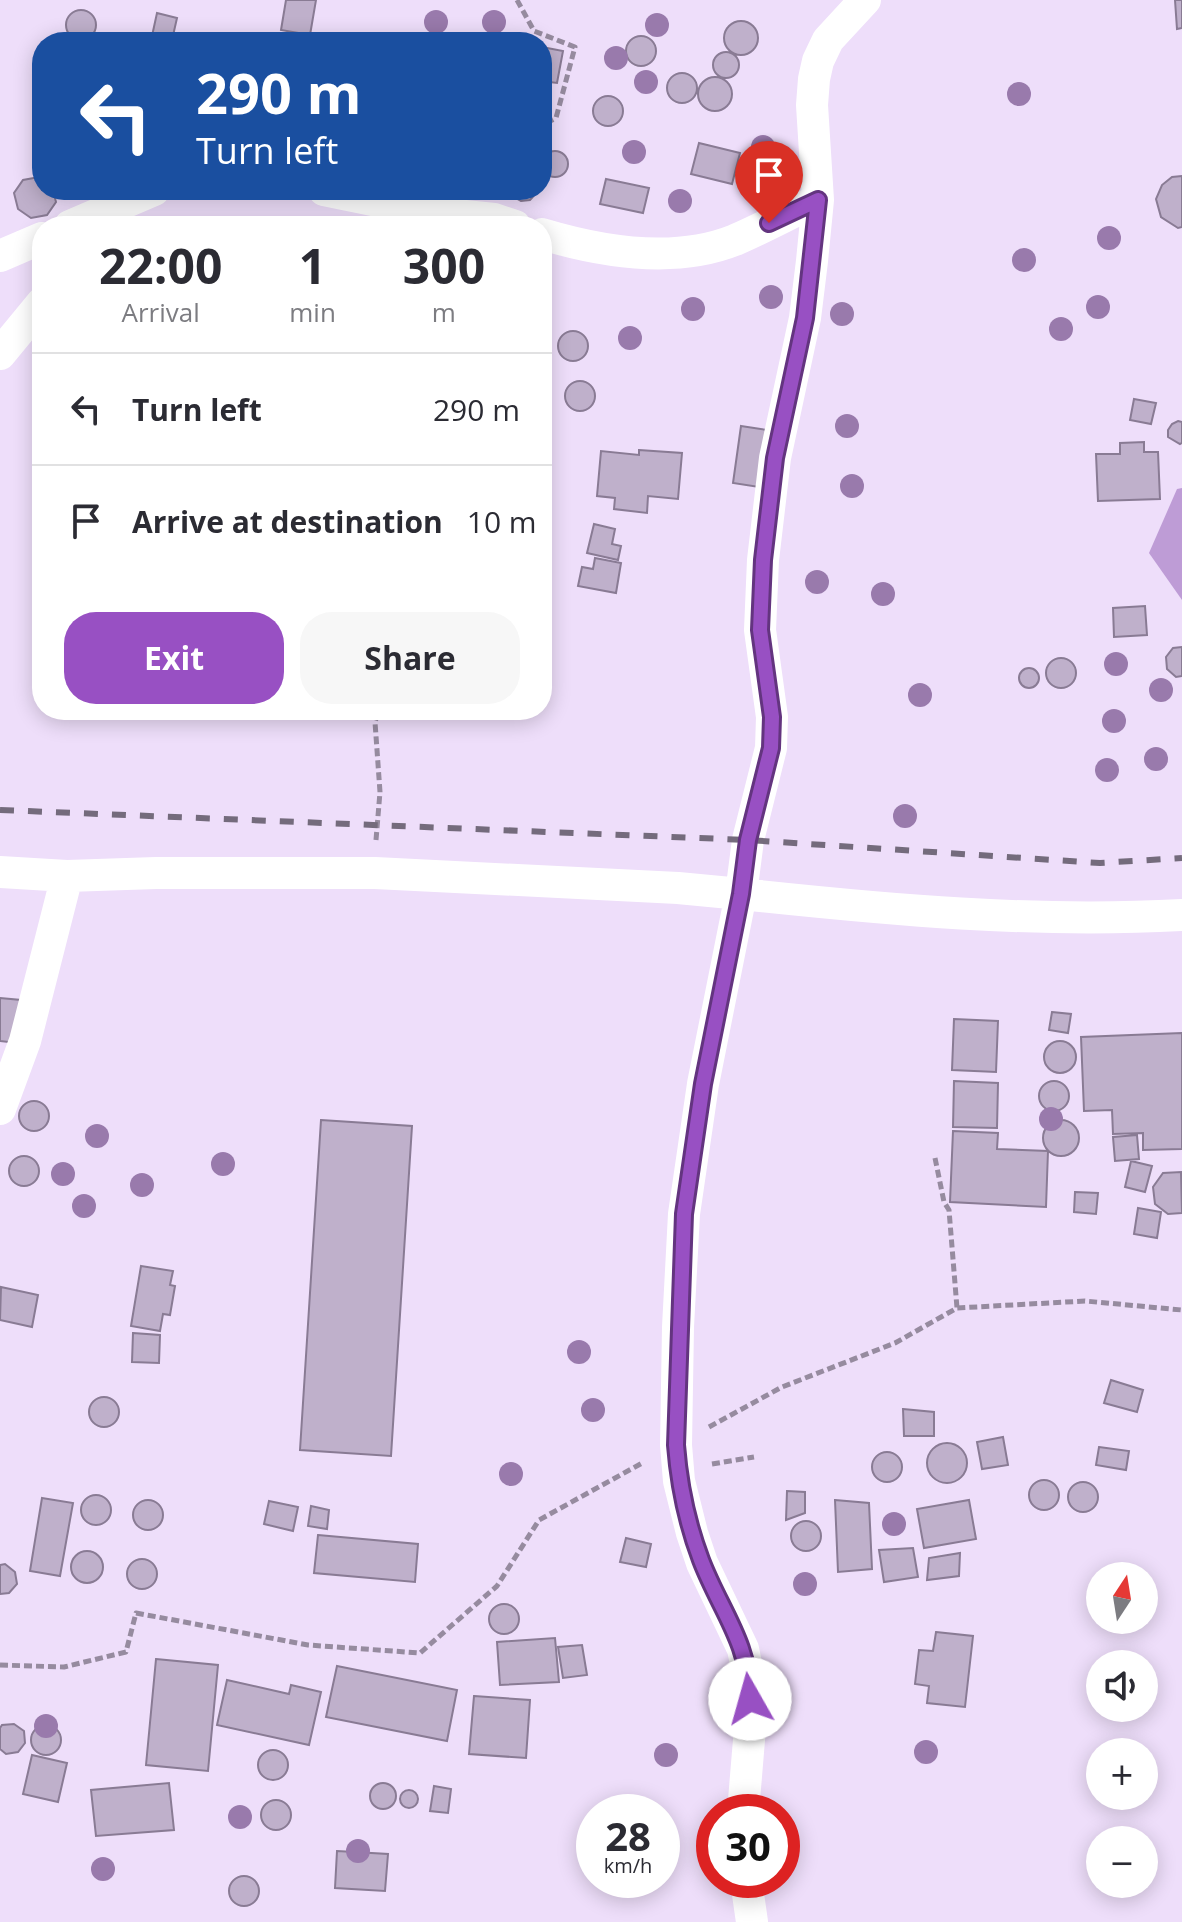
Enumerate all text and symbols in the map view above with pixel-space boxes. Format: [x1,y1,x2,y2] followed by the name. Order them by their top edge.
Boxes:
[196,54,362,130] text: 290 m
[64,64,168,168] icon: left
[196,126,338,175] text: Turn left
[735,141,803,223] pin
[747,153,791,197] icon: arrive
[99,233,222,298] text: 22:00
[299,233,326,298] text: 1
[403,233,485,298] text: 300
[121,294,200,330] text: Arrival
[289,294,336,330] text: min
[432,294,456,330] text: m
[64,387,108,431] icon: left
[132,389,262,430] text: Turn left
[433,389,520,430] text: 290 m
[64,499,108,543] icon: arrive
[132,501,443,542] text: Arrive at destination
[467,501,537,542] text: 10 m
[64,612,284,704] button: Exit
[300,612,520,704] button: Share
[1086,1562,1158,1634] north arrow
[1086,1562,1158,1898] map controls
[1086,1650,1158,1722] button: sound
[708,1657,792,1741] position arrow
[1086,1738,1158,1810] button: +
[696,1794,800,1898] speed limit sign: 30
[605,1808,651,1863] text: 28
[1086,1826,1158,1898] button: −
[604,1852,652,1879] text: km/h

